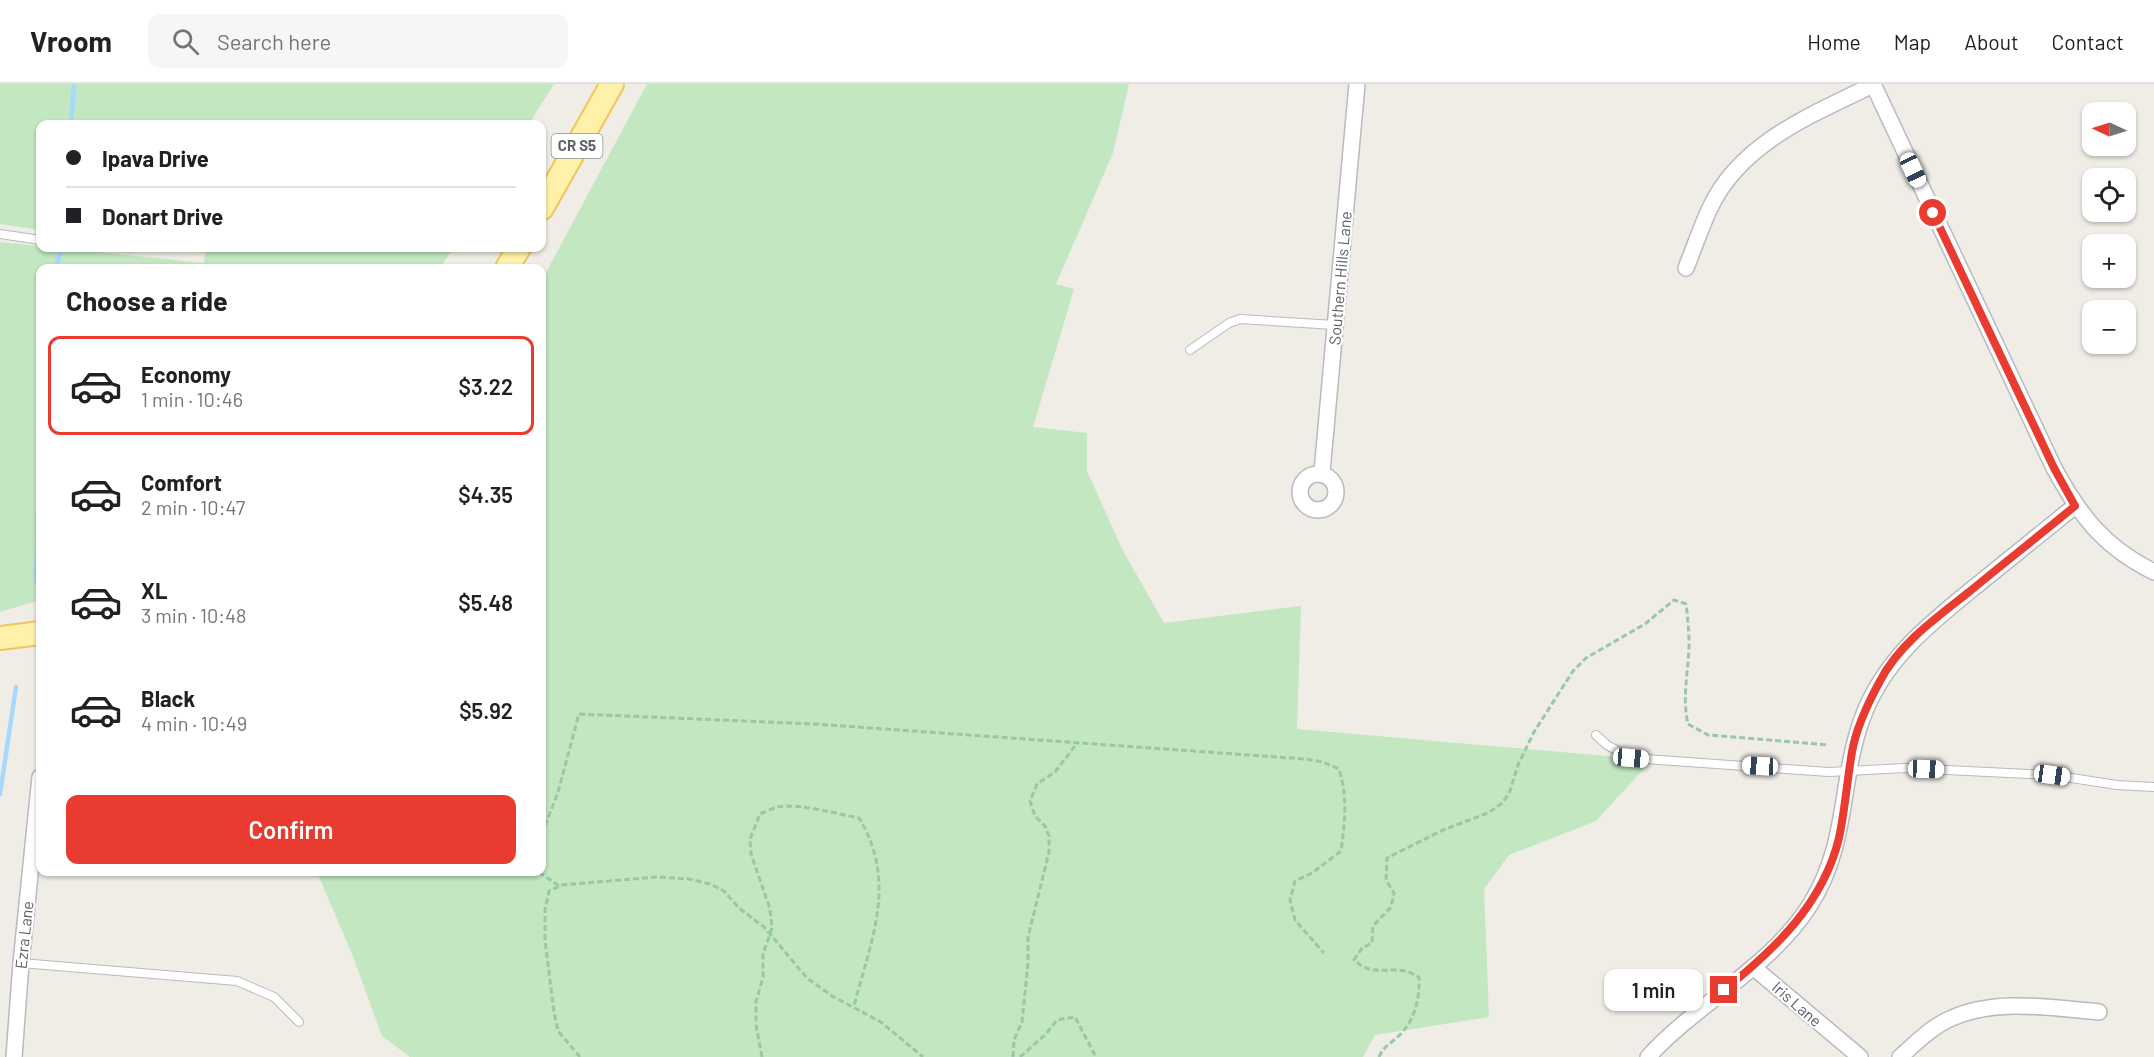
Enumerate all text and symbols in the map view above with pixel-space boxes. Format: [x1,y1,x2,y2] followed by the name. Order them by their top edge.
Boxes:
[148,14,568,68] search box
[30,24,112,58] text: Vroom
[169,25,202,58] icon: search
[217,28,331,54] text: Search here
[1807,29,1861,54] text: Home
[1894,29,1931,54] text: Map
[1964,29,2019,54] text: About
[2052,29,2124,54] text: Contact
[2082,102,2136,156] north arrow
[2082,102,2136,354] map controls
[552,134,602,158] road number: CR S5
[102,145,209,171] text: Ipava Drive
[1897,150,1929,190] car
[2082,168,2136,222] button: locate
[1919,199,1946,226] route start
[102,203,223,229] text: Donart Drive
[1324,210,1355,346] street label: Southern Hills Lane
[2082,234,2136,288] button: +
[66,284,228,316] text: Choose a ride
[2082,300,2136,354] button: −
[69,359,123,413] icon: car
[141,361,231,387] text: Economy
[459,373,513,399] text: $3.22
[141,387,243,411] text: 1 min · 10:46
[69,467,123,521] icon: car
[141,469,222,495] text: Comfort
[458,481,513,507] text: $4.35
[141,495,245,519] text: 2 min · 10:47
[69,575,123,629] icon: car
[141,577,167,603] text: XL
[458,589,513,615] text: $5.48
[141,603,246,627] text: 3 min · 10:48
[69,683,123,737] icon: car
[141,685,195,711] text: Black
[459,697,513,723] text: $5.92
[141,711,247,735] text: 4 min · 10:49
[1612,747,1650,769] car
[1742,756,1778,776] car
[1908,759,1944,779] car
[2033,764,2071,786] car
[66,795,516,864] button: Confirm
[10,900,37,970] street label: Ezra Lane
[1604,969,1703,1011] callout: 1 min
[1710,976,1737,1003] route end
[1769,977,1826,1030] street label: Iris Lane
[1632,978,1675,1002] text: 1 min

